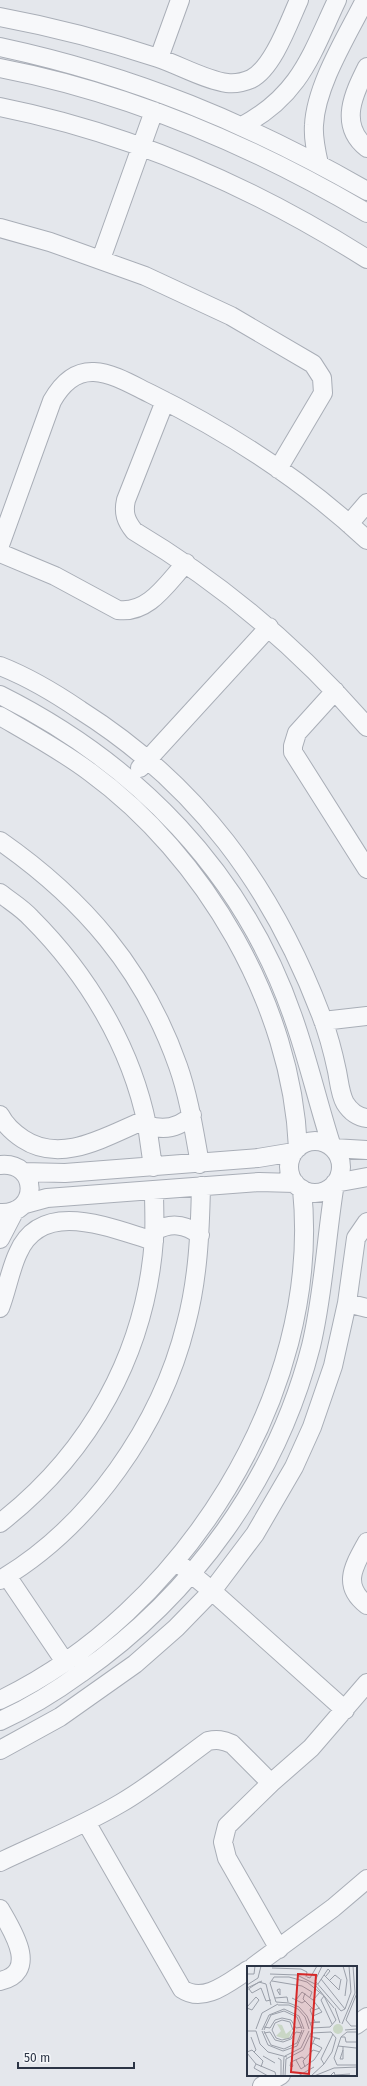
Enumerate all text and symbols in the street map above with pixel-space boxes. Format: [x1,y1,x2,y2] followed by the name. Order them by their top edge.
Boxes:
[247,1966,357,2076] inset map
[18,2044,134,2070] scale bar
[24,2051,50,2065] text: 50 m

